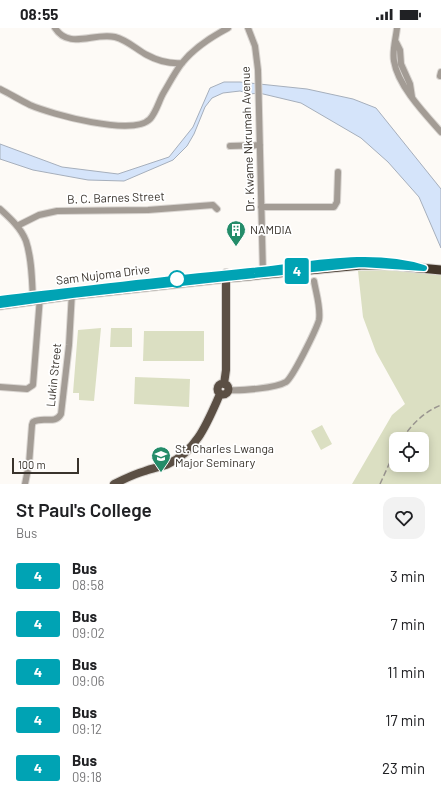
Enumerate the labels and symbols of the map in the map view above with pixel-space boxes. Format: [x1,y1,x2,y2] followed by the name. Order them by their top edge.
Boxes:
[237,66,257,212] street label: Dr. Kwame Nkrumah Avenue
[67,188,165,206] street label: B. C. Barnes Street
[225,219,247,247] building icon: NAMDIA
[250,222,292,236] place label: NAMDIA
[284,258,310,284] line badge: 4
[55,261,151,287] street label: Sam Nujoma Drive
[168,270,186,288] unlabelled marker
[43,342,63,407] street label: Lukin Street
[175,441,274,469] place label: St. Charles Lwanga Major Seminary
[150,445,172,473] school or university icon: St. Charles Lwanga Major Seminary
[12,456,79,475] scale bar

